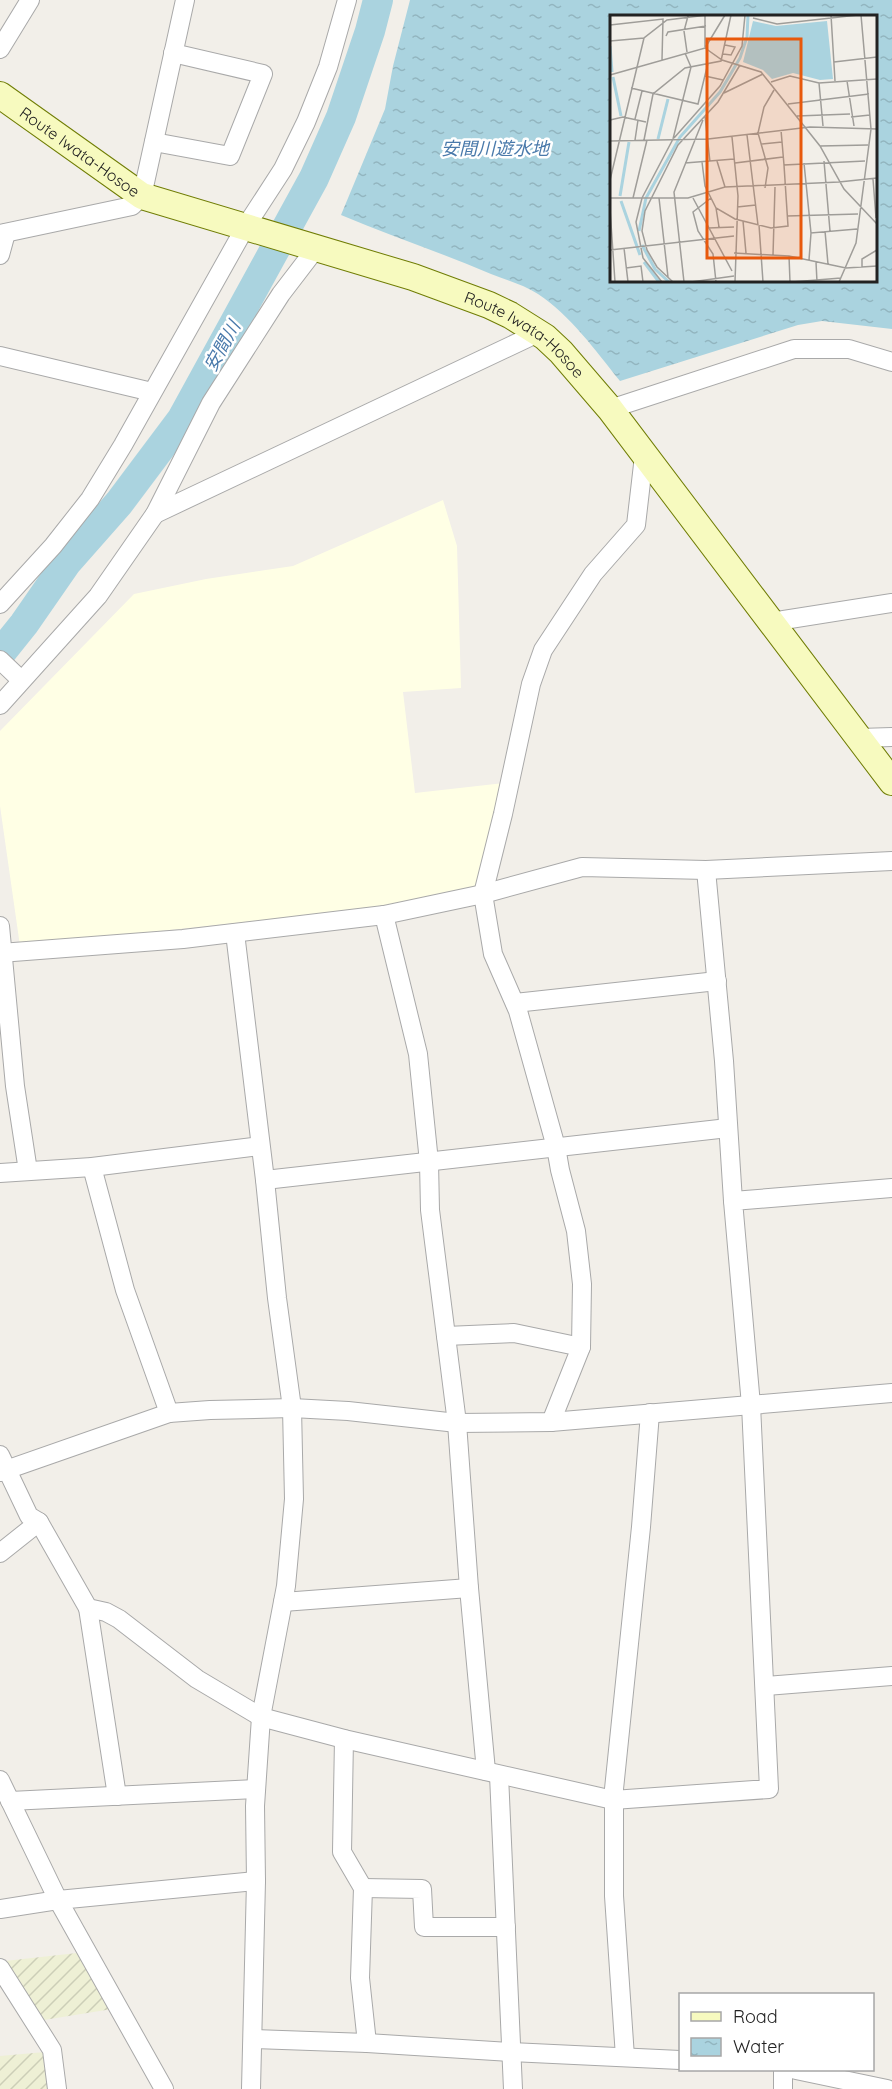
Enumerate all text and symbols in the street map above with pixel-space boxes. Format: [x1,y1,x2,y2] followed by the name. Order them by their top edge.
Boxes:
[610,15,877,282] inset map
[16,102,144,201] street label: Route Iwata-Hosoe
[441,137,551,160] water label: 安間川遊水地
[462,287,589,382] street label: Route Iwata-Hosoe
[199,315,246,375] water label: 安間川
[679,1993,874,2071] legend
[733,2005,778,2028] text: Road
[733,2035,784,2058] text: Water

